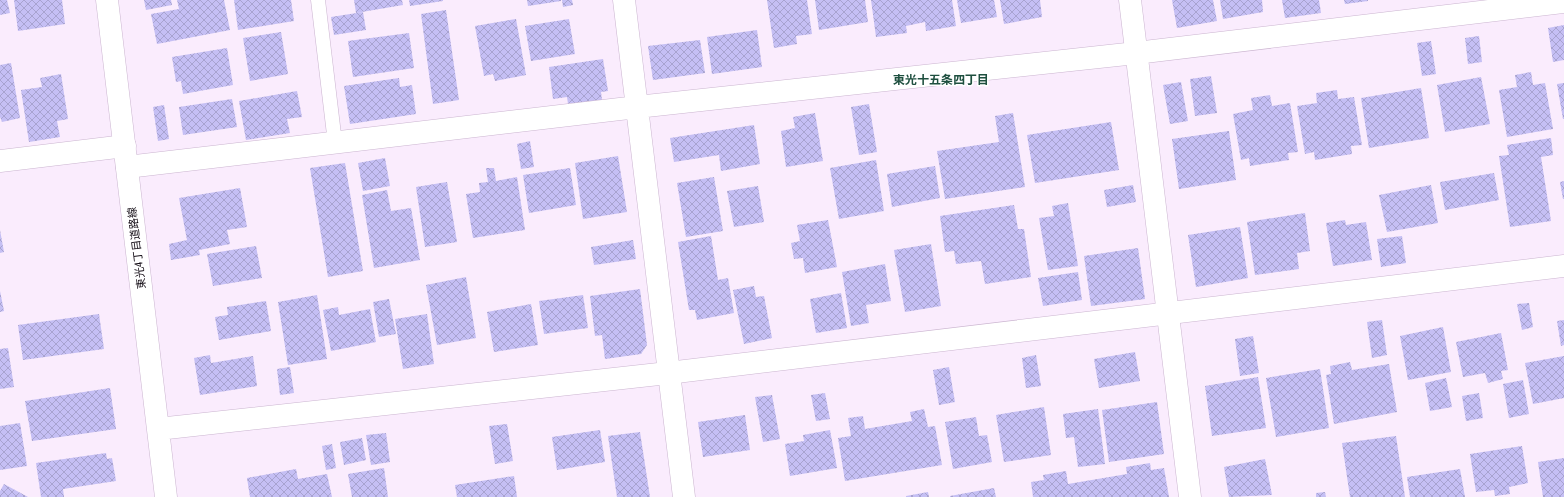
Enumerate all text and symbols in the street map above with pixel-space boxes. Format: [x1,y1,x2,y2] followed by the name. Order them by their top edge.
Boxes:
[893,73,989,87] district label: 東光十五条四丁目
[126,206,148,290] street label: 東光4丁目道路線

